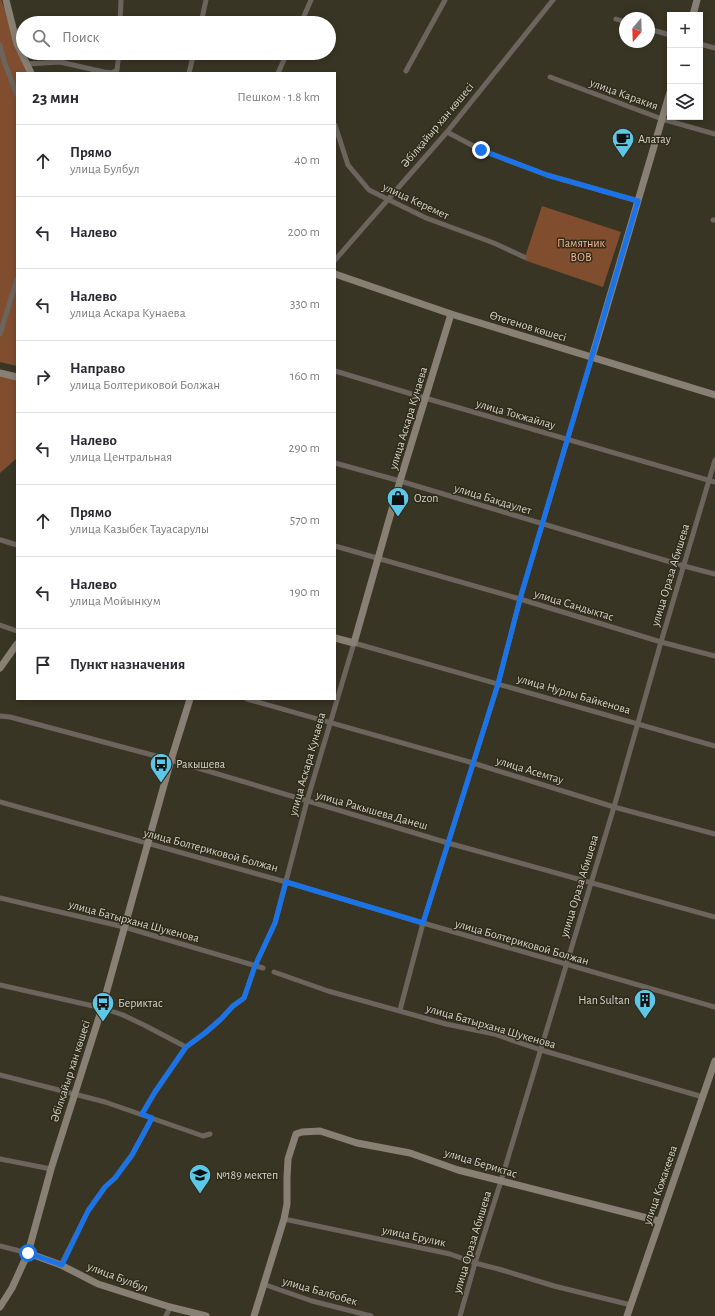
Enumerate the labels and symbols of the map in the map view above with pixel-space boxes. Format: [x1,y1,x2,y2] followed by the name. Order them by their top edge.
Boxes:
[619,12,655,48] north arrow
[587,76,660,113] street label: улица Каракия
[398,80,476,170] street label: Әбілқайыр хан көшесі
[610,126,636,159] cafe icon: Алатау
[638,133,671,146] place label: Алатау
[472,141,490,159] route end
[380,180,452,223] street label: улица Керемет
[557,237,606,263] park label: Памятник ВОВ
[488,309,568,343] street label: Өтегенов көшесі
[386,365,430,472] street label: улица Аскара Кунаева
[474,397,557,432] street label: улица Токжайлау
[452,481,534,518] street label: улица Бакдаулет
[385,485,411,518] shop icon: Ozon
[414,492,438,504] place label: Ozon
[648,522,692,629] street label: улица Ораза Абишева
[532,587,615,624] street label: улица Сандыктас
[515,672,632,717] street label: улица Нурлы Байкенова
[286,711,329,818] street label: улица Аскара Кунаева
[148,751,174,784] bus stop icon: Ракышева
[494,754,565,787] street label: улица Асемтау
[176,758,226,770] place label: Ракышева
[314,788,429,833] street label: улица Ракышева Данеш
[141,826,280,875] street label: улица Болтериковой Болжан
[557,833,601,940] street label: улица Ораза Абишева
[66,898,201,945] street label: улица Батырхана Шукенова
[452,917,590,968] street label: улица Болтериковой Болжан
[632,987,658,1020] building icon: Han Sultan
[90,990,116,1023] bus stop icon: Бериктас
[578,994,630,1006] place label: Han Sultan
[118,997,163,1009] place label: Бериктас
[423,1001,558,1051] street label: улица Батырхана Шукенова
[48,1019,92,1123] street label: Әбілқайыр хан көшесі
[640,1143,680,1228] street label: улица Кожакеева
[442,1146,519,1181] street label: улица Бериктас
[187,1162,213,1195] school or university icon: №189 мектеп
[216,1169,278,1181] place label: №189 мектеп
[450,1189,494,1296] street label: улица Ораза Абишева
[380,1223,447,1250] street label: улица Ерулик
[19,1244,37,1262] route start
[85,1260,150,1295] street label: улица Булбул
[280,1274,359,1309] street label: улица Балбобек

